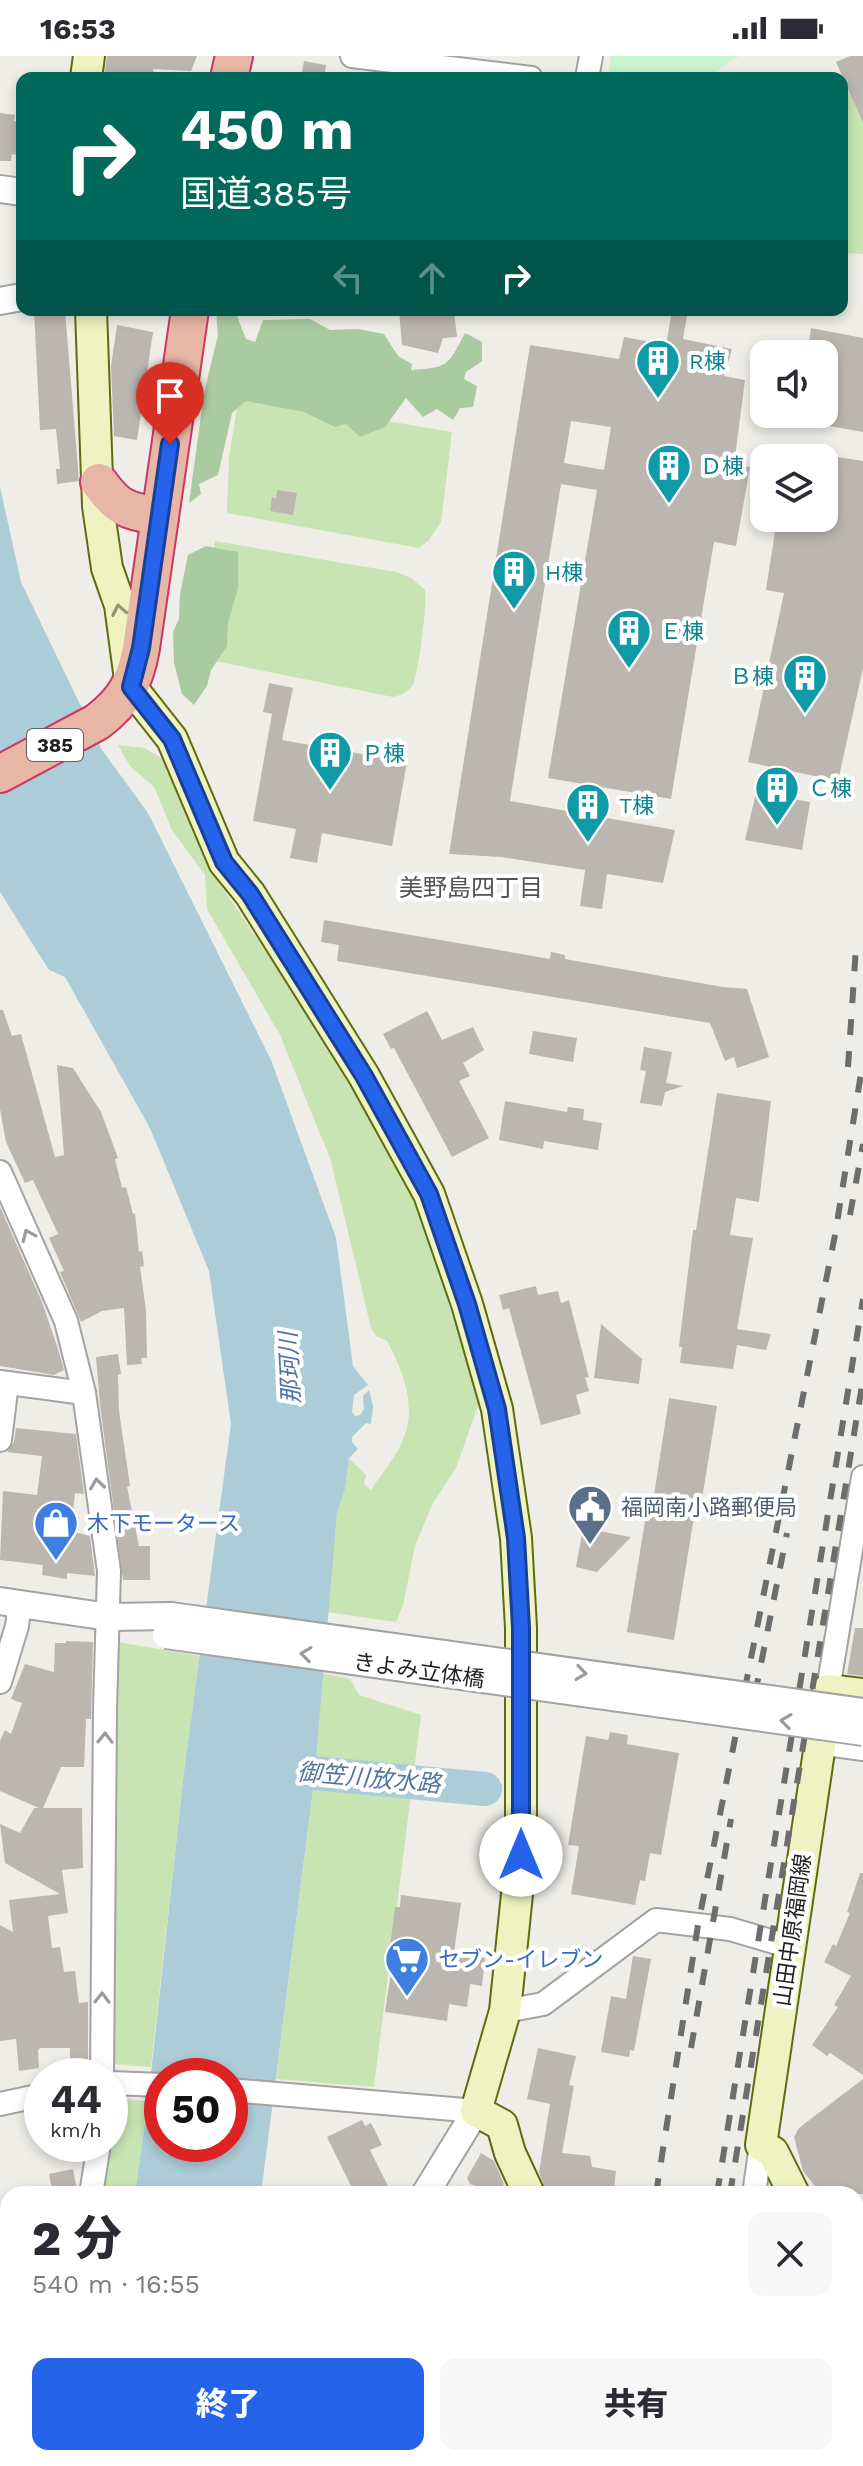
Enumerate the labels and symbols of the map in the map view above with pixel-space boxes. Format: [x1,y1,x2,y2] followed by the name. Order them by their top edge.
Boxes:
[634,337,682,400] building icon: R棟
[689,349,726,374] place label: R棟
[136,362,204,444] pin
[645,442,693,505] building icon: Ｄ棟
[700,454,744,479] place label: Ｄ棟
[490,548,538,611] building icon: H棟
[545,560,583,585] place label: H棟
[111,603,128,617] one-way arrow
[605,607,653,670] building icon: Ｅ棟
[660,619,704,644] place label: Ｅ棟
[781,652,829,715] building icon: Ｂ棟
[730,664,774,689] place label: Ｂ棟
[27,729,83,761] road number: 385
[306,729,354,792] building icon: Ｐ棟
[361,741,405,766] place label: Ｐ棟
[753,764,801,827] building icon: Ｃ棟
[808,776,852,801] place label: Ｃ棟
[564,781,612,844] building icon: T棟
[619,793,654,818] place label: T棟
[399,874,543,902] district label: 美野島四丁目
[22,1229,38,1243] one-way arrow
[274,1328,306,1405] water label: 那珂川
[89,1477,106,1491] one-way arrow
[566,1483,614,1546] public building icon: 福岡南小路郵便局
[621,1495,797,1520] place label: 福岡南小路郵便局
[32,1499,80,1562] shop icon: 木下モータース
[87,1511,240,1536] place label: 木下モータース
[300,1646,313,1663] one-way arrow
[352,1649,486,1692] street label: きよみ立体橋
[574,1664,588,1681] one-way arrow
[779,1713,793,1730] one-way arrow
[96,1731,113,1744] one-way arrow
[296,1758,444,1798] water label: 御笠川放水路
[479,1813,563,1897] position arrow
[769,1852,816,2008] street label: 山田中原福岡線
[383,1935,431,1998] supermarket icon: セブン-イレブン
[438,1947,603,1972] place label: セブン-イレブン
[93,1991,110,2004] one-way arrow
[144,2058,248,2162] speed limit sign: 50

